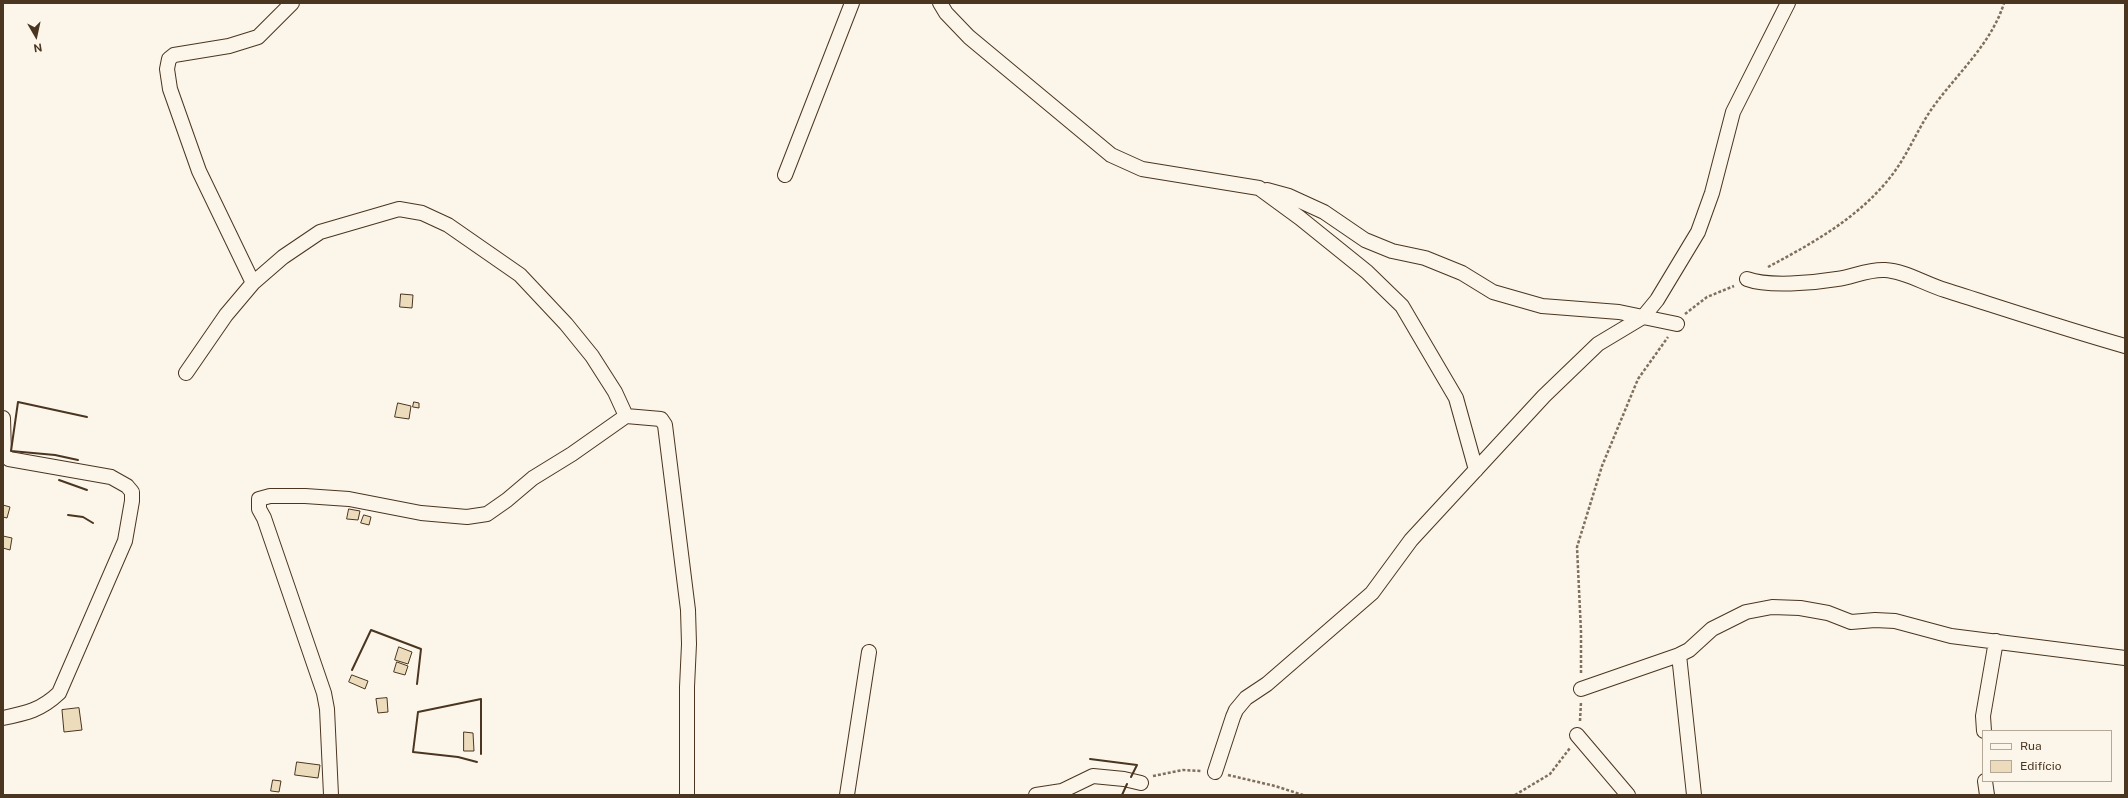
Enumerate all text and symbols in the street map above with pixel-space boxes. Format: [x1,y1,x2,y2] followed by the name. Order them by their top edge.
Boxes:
[16,16,56,56] north arrow
[33,41,43,54] text: N
[1982,730,2112,782] legend
[2020,739,2042,753] text: Rua
[2020,759,2061,773] text: Edifício

